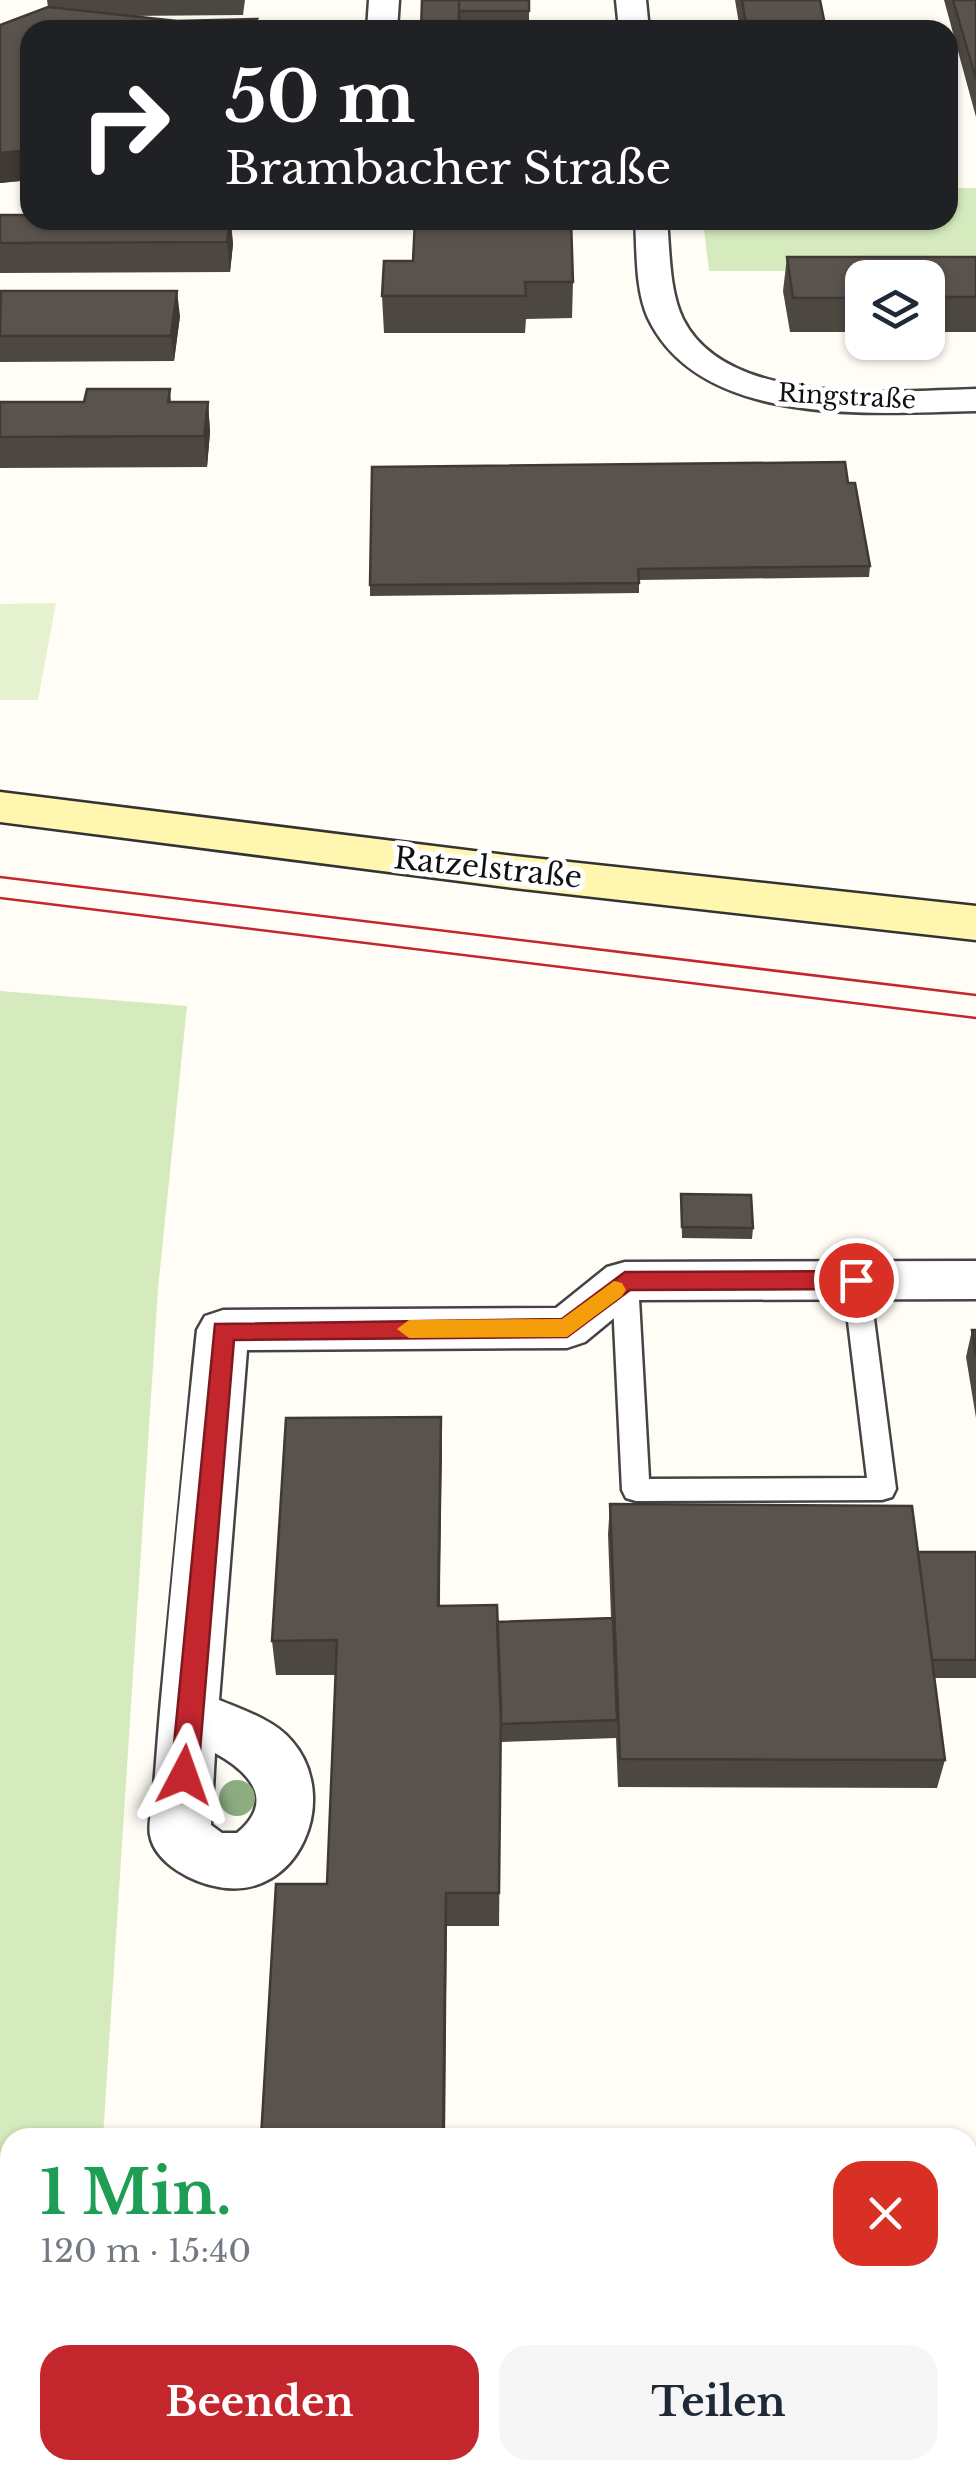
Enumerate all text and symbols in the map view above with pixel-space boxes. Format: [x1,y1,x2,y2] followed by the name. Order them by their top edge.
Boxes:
[225,54,416,141] text: 50 m
[60,60,190,190] icon: right
[225,140,671,196] text: Brambacher Straße
[845,260,945,360] map controls
[845,260,945,360] button: layers
[777,377,917,416] street label: Ringstraße
[392,839,584,896] street label: Ratzelstraße
[814,1238,899,1323] pin
[829,1253,884,1308] icon: arrive
[132,1723,236,1827] position arrow
[40,2156,232,2230] text: 1 Min.
[833,2161,938,2266] button: close
[40,2231,251,2271] text: 120 m · 15:40
[40,2345,479,2460] button: Beenden
[499,2345,938,2460] button: Teilen

